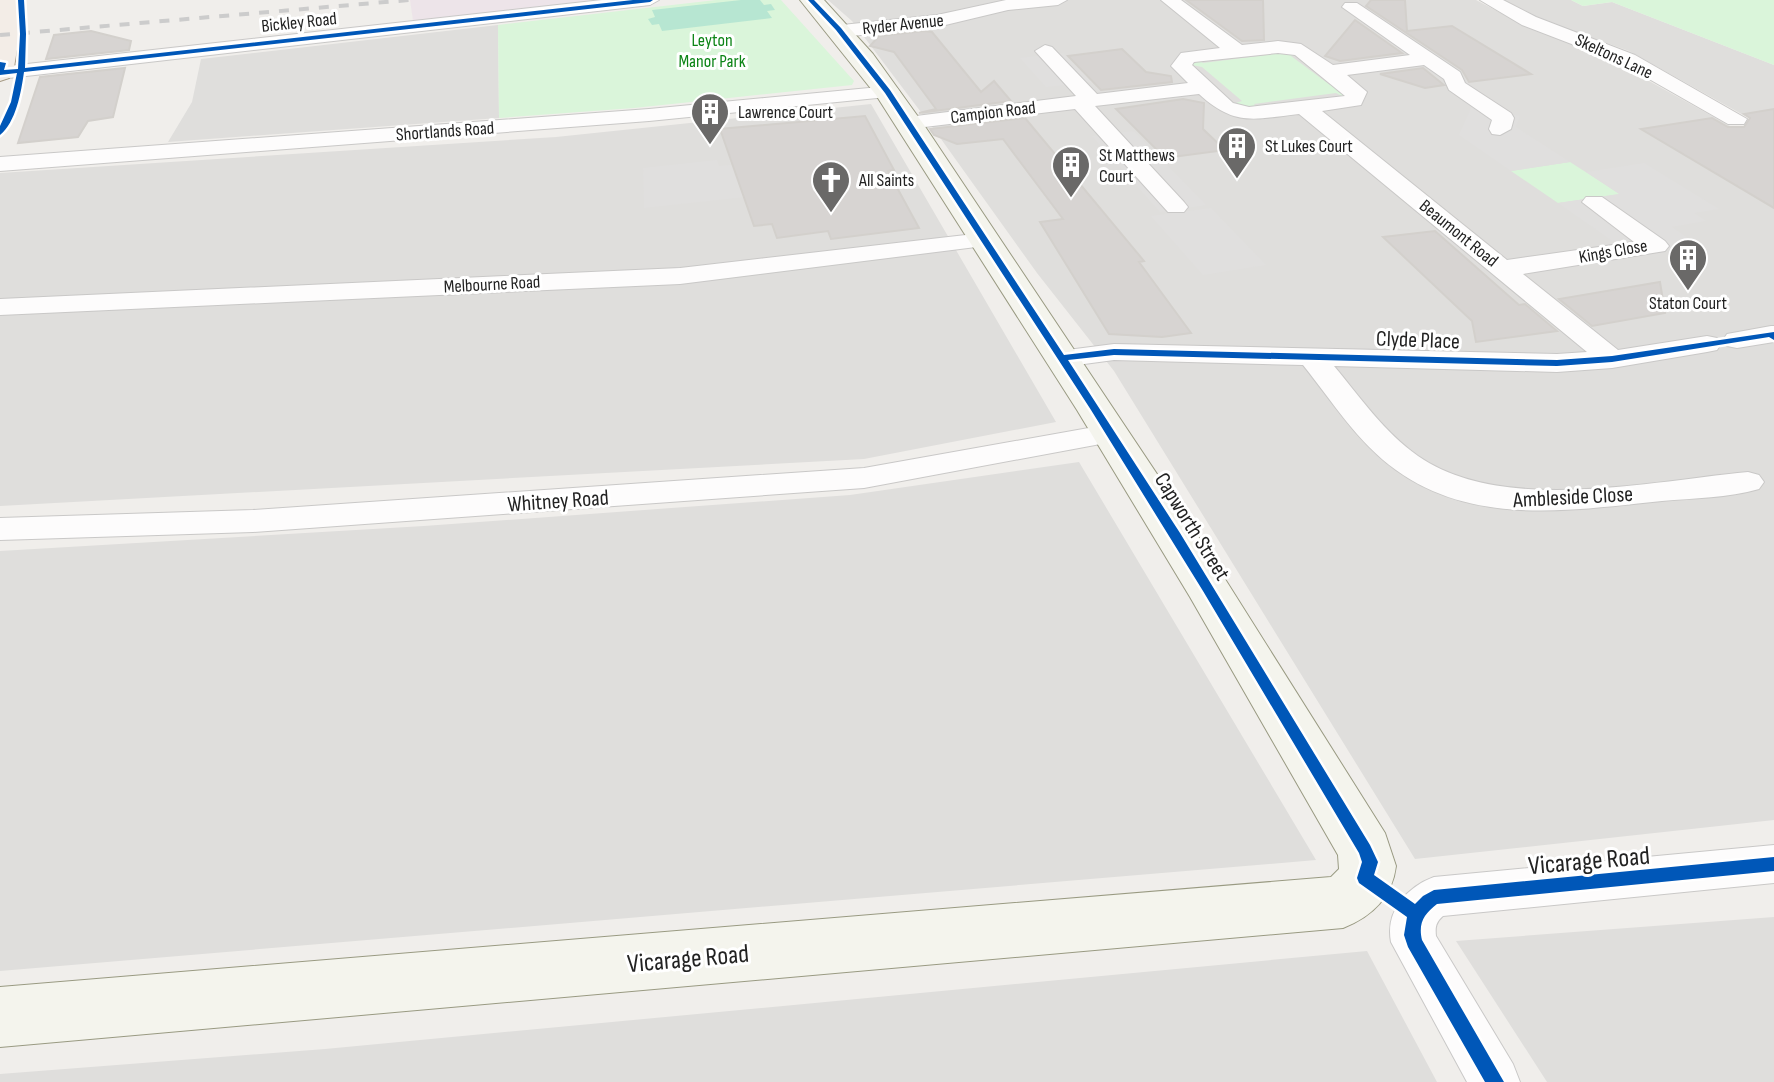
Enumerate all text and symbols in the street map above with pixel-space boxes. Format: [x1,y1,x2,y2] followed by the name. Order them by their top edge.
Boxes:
[260,8,338,37] street label: Bickley Road
[861,10,945,39] street label: Ryder Avenue
[1572,29,1656,84] street label: Skeltons Lane
[678,30,746,72] park label: Leyton Manor Park
[689,91,731,146] building icon: Lawrence Court
[949,97,1037,128] street label: Campion Road
[738,102,834,123] place label: Lawrence Court
[395,118,495,145] street label: Shortlands Road
[1216,125,1258,180] building icon: St Lukes Court
[1265,136,1353,157] place label: St Lukes Court
[1050,144,1092,199] building icon: St Matthews Court
[1099,145,1175,187] place label: St Matthews Court
[810,159,852,214] church icon: All Saints
[858,170,914,191] place label: All Saints
[1415,195,1502,271] street label: Beaumont Road
[1577,235,1649,268] street label: Kings Close
[1667,237,1709,292] building icon: Staton Court
[443,271,541,298] street label: Melbourne Road
[1649,293,1727,314] place label: Staton Court
[1376,326,1460,355] street label: Clyde Place
[1148,468,1236,586] street label: Capworth Street
[1511,481,1634,514] street label: Ambleside Close
[507,484,610,518] street label: Whitney Road
[1527,841,1651,882] street label: Vicarage Road
[626,939,750,980] street label: Vicarage Road

